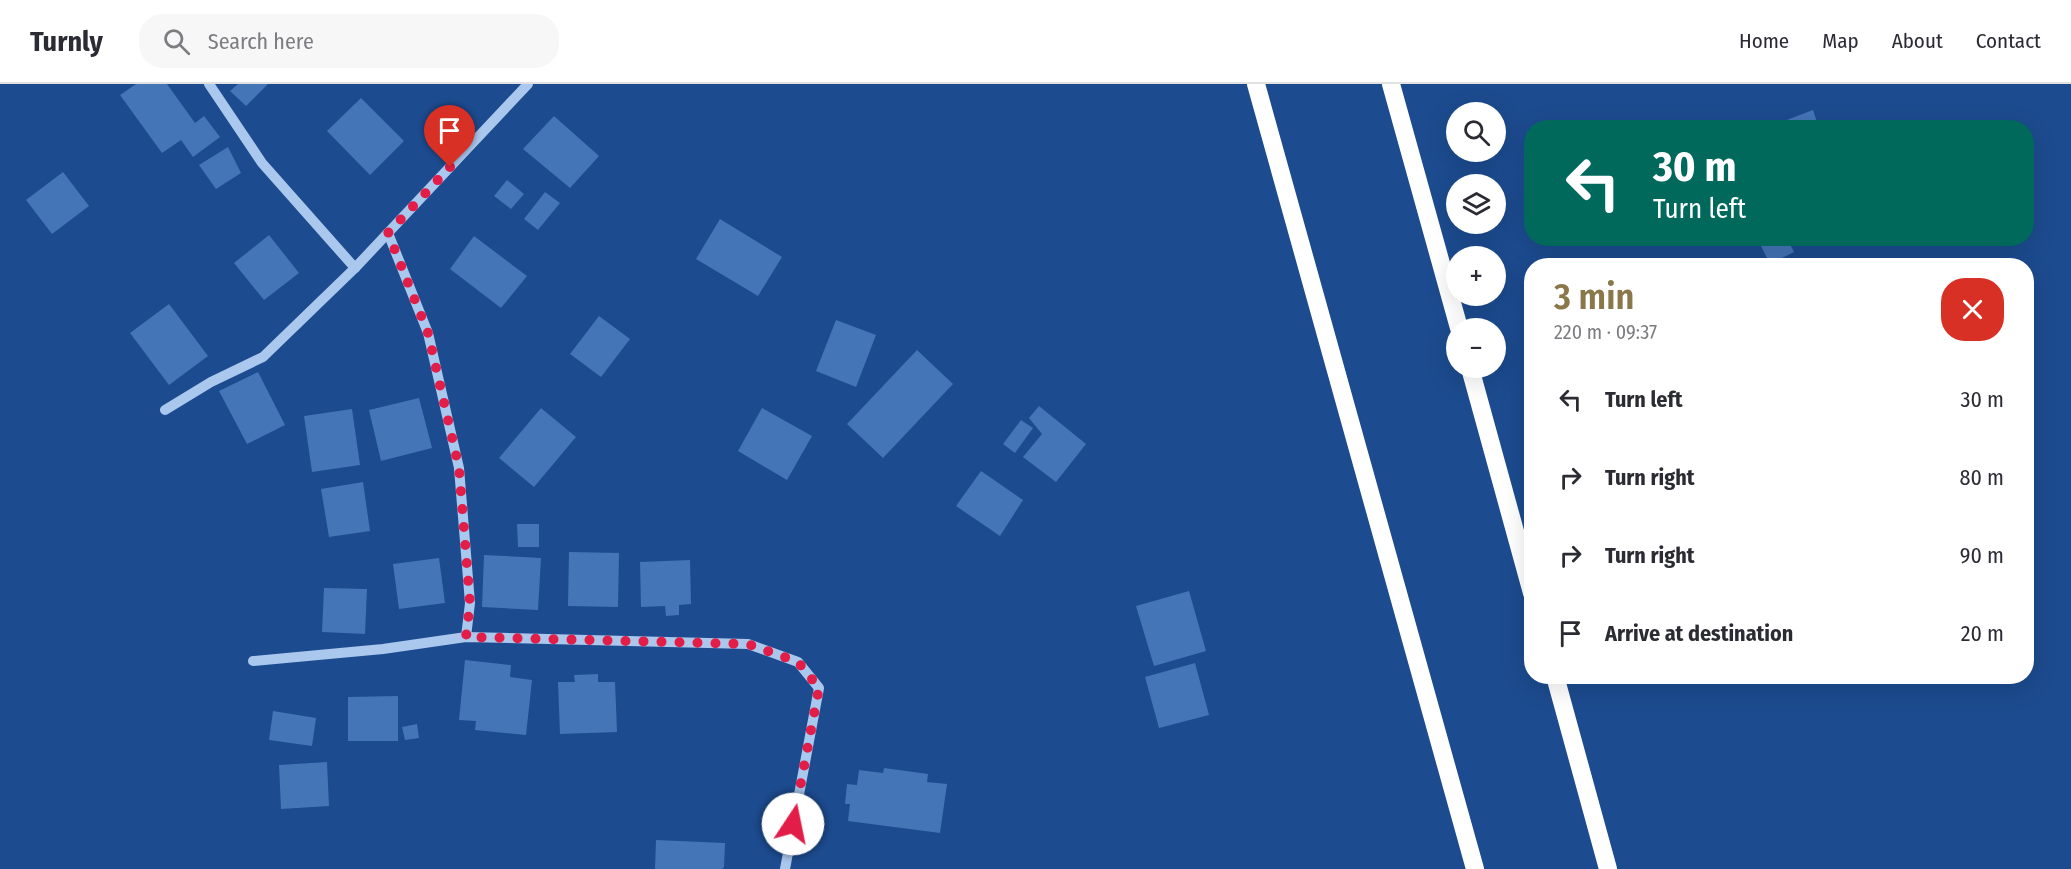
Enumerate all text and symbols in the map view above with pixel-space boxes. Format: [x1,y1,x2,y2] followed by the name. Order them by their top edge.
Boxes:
[139,14,559,68] search box
[30,25,103,58] text: Turnly
[160,25,193,58] icon: search
[208,28,314,55] text: Search here
[1739,28,1789,54] text: Home
[1822,28,1859,54] text: Map
[1892,28,1943,54] text: About
[1976,28,2041,54] text: Contact
[1446,102,1506,378] map controls
[1446,102,1506,162] button: search
[424,105,475,167] pin
[433,114,466,147] icon: arrive
[1653,142,1737,192] text: 30 m
[1554,144,1632,222] icon: left
[1446,174,1506,234] button: layers
[1653,193,1746,225] text: Turn left
[1446,246,1506,306] button: +
[1554,275,1634,319] text: 3 min
[1941,278,2004,341] button: close
[1446,318,1506,378] button: −
[1554,320,1657,344] text: 220 m · 09:37
[1554,383,1587,416] icon: left
[1605,386,1683,413] text: Turn left
[1961,386,2004,413] text: 30 m
[1554,461,1587,494] icon: right
[1605,464,1694,491] text: Turn right
[1959,464,2004,491] text: 80 m
[1554,539,1587,572] icon: right
[1605,542,1694,569] text: Turn right
[1960,542,2004,569] text: 90 m
[1554,617,1587,650] icon: arrive
[1605,620,1793,647] text: Arrive at destination
[1961,620,2004,647] text: 20 m
[761,792,825,856] position arrow

